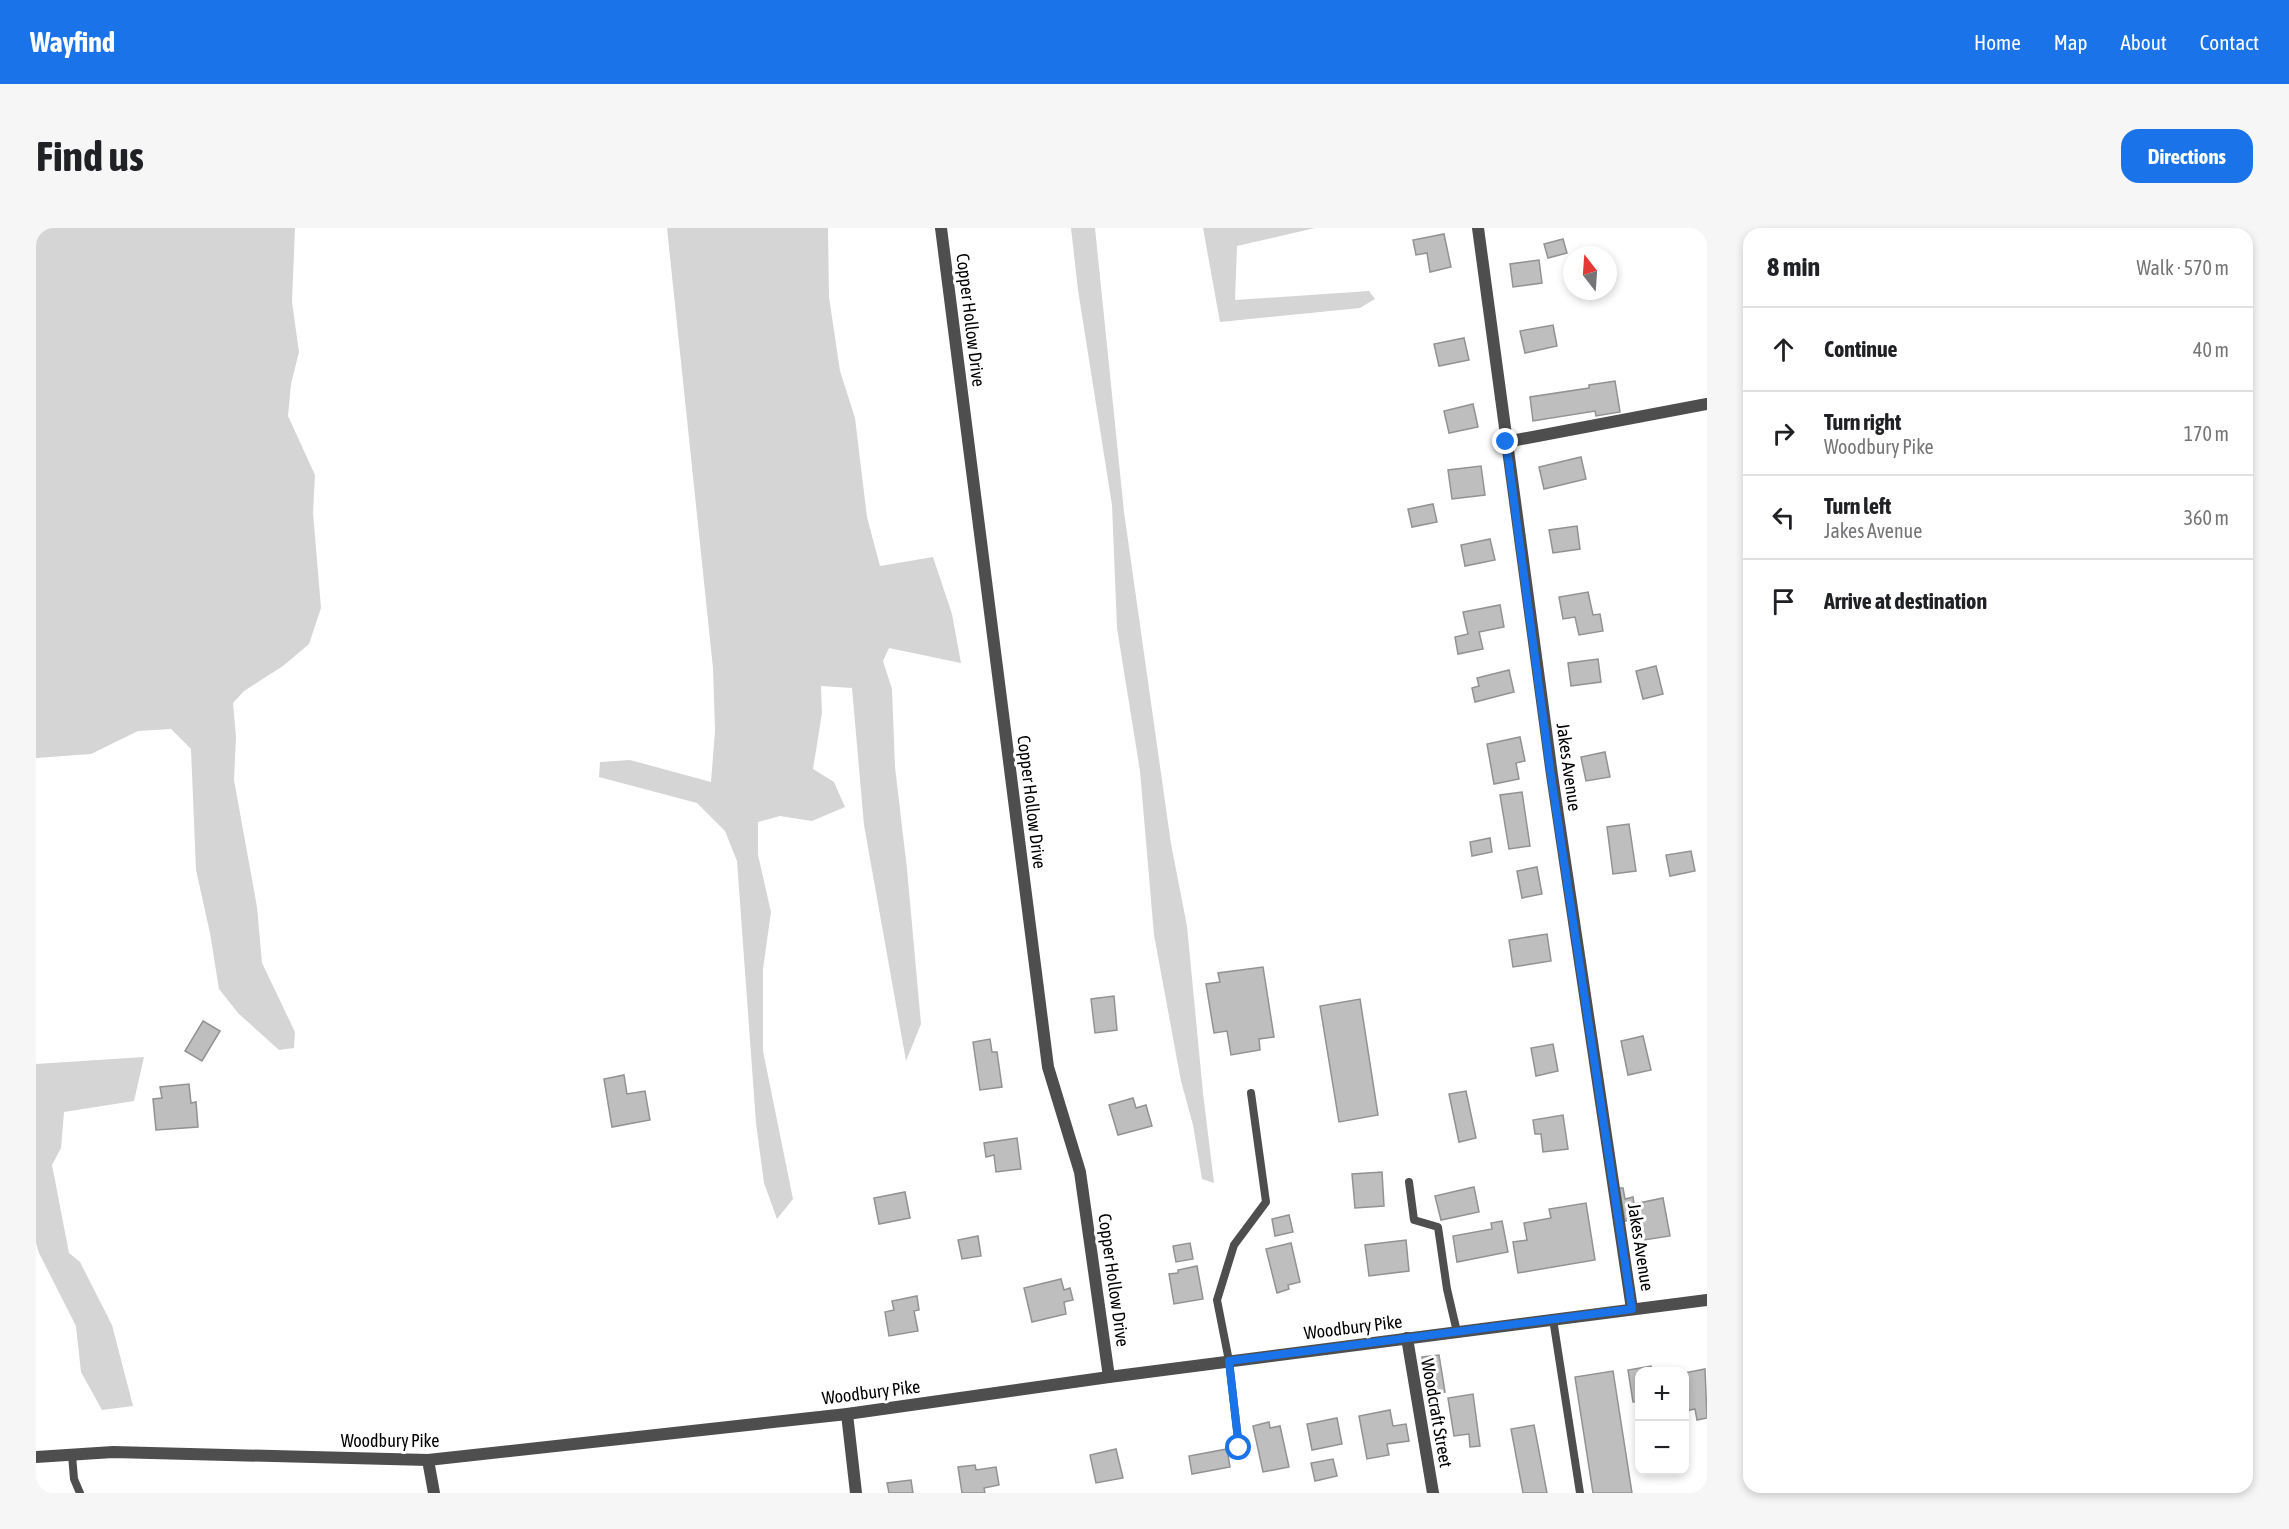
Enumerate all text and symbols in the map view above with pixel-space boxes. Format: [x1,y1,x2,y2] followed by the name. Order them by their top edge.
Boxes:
[30,26,115,58] text: Wayfind
[1974,30,2021,54] text: Home
[2054,30,2088,54] text: Map
[2121,30,2167,54] text: About
[2200,30,2259,54] text: Contact
[2121,129,2253,183] button: Directions
[36,132,144,180] text: Find us
[1563,246,1617,300] north arrow
[952,252,990,388] street label: Copper Hollow Drive
[1767,252,1820,282] text: 8 min
[2137,256,2229,279] text: Walk · 570 m
[1767,333,1800,366] icon: ahead
[1824,336,1898,362] text: Continue
[2193,338,2229,361] text: 40 m
[1824,409,1901,435] text: Turn right
[1767,417,1800,450] icon: right
[2184,422,2229,445] text: 170 m
[1492,428,1518,454] route end
[1824,435,1934,458] text: Woodbury Pike
[1824,493,1891,519] text: Turn left
[1767,501,1800,534] icon: left
[2184,506,2229,529] text: 360 m
[1824,519,1922,542] text: Jakes Avenue
[1767,585,1800,618] icon: arrive
[1824,588,1987,614] text: Arrive at destination
[1552,722,1586,812] street label: Jakes Avenue
[1013,734,1051,870] street label: Copper Hollow Drive
[1624,1202,1658,1292] street label: Jakes Avenue
[1094,1212,1134,1348] street label: Copper Hollow Drive
[1303,1311,1403,1343] street label: Woodbury Pike
[1417,1357,1457,1469] street label: Woodcraft Street
[1635,1367,1689,1475] map controls
[1635,1367,1689,1421] button: +
[821,1376,921,1408] street label: Woodbury Pike
[1635,1421,1689,1475] button: −
[341,1430,439,1451] street label: Woodbury Pike
[1225,1434,1251,1460] route start

